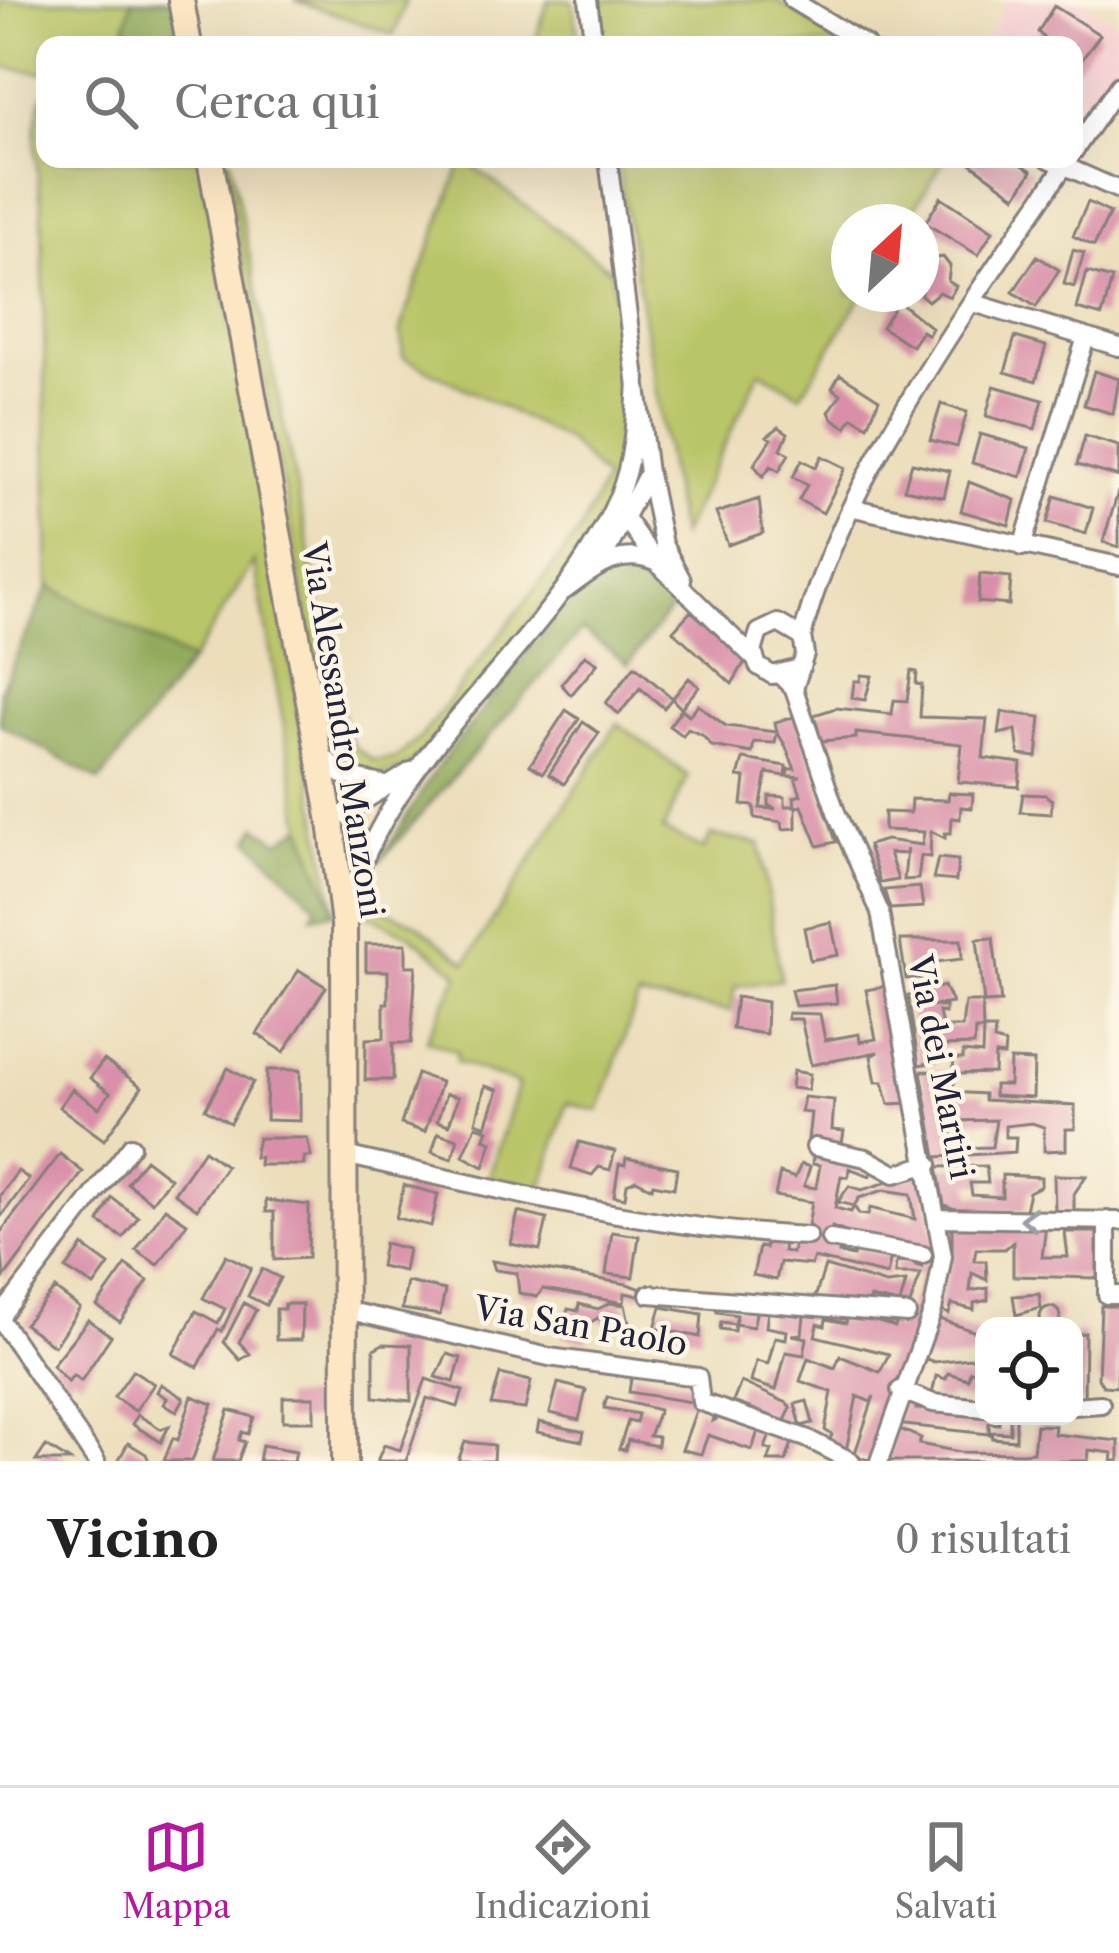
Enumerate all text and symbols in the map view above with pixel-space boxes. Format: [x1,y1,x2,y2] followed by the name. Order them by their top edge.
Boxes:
[36,36,1083,168] search box
[78,69,144,135] icon: search
[174,74,380,130] text: Cerca qui
[831,204,939,312] north arrow
[293,538,393,921] street label: Via Alessandro Manzoni
[899,951,983,1182] street label: Via dei Martiri
[1019,1206,1037,1232] one-way arrow
[471,1287,690,1365] street label: Via San Paolo
[975,1317,1083,1425] map controls
[975,1317,1083,1425] button: locate
[48,1508,219,1570] text: Vicino
[895,1515,1071,1563] text: 0 risultati
[122,1814,231,1927] tab: Mappa
[475,1814,651,1927] tab: Indicazioni
[894,1814,997,1927] tab: Salvati

